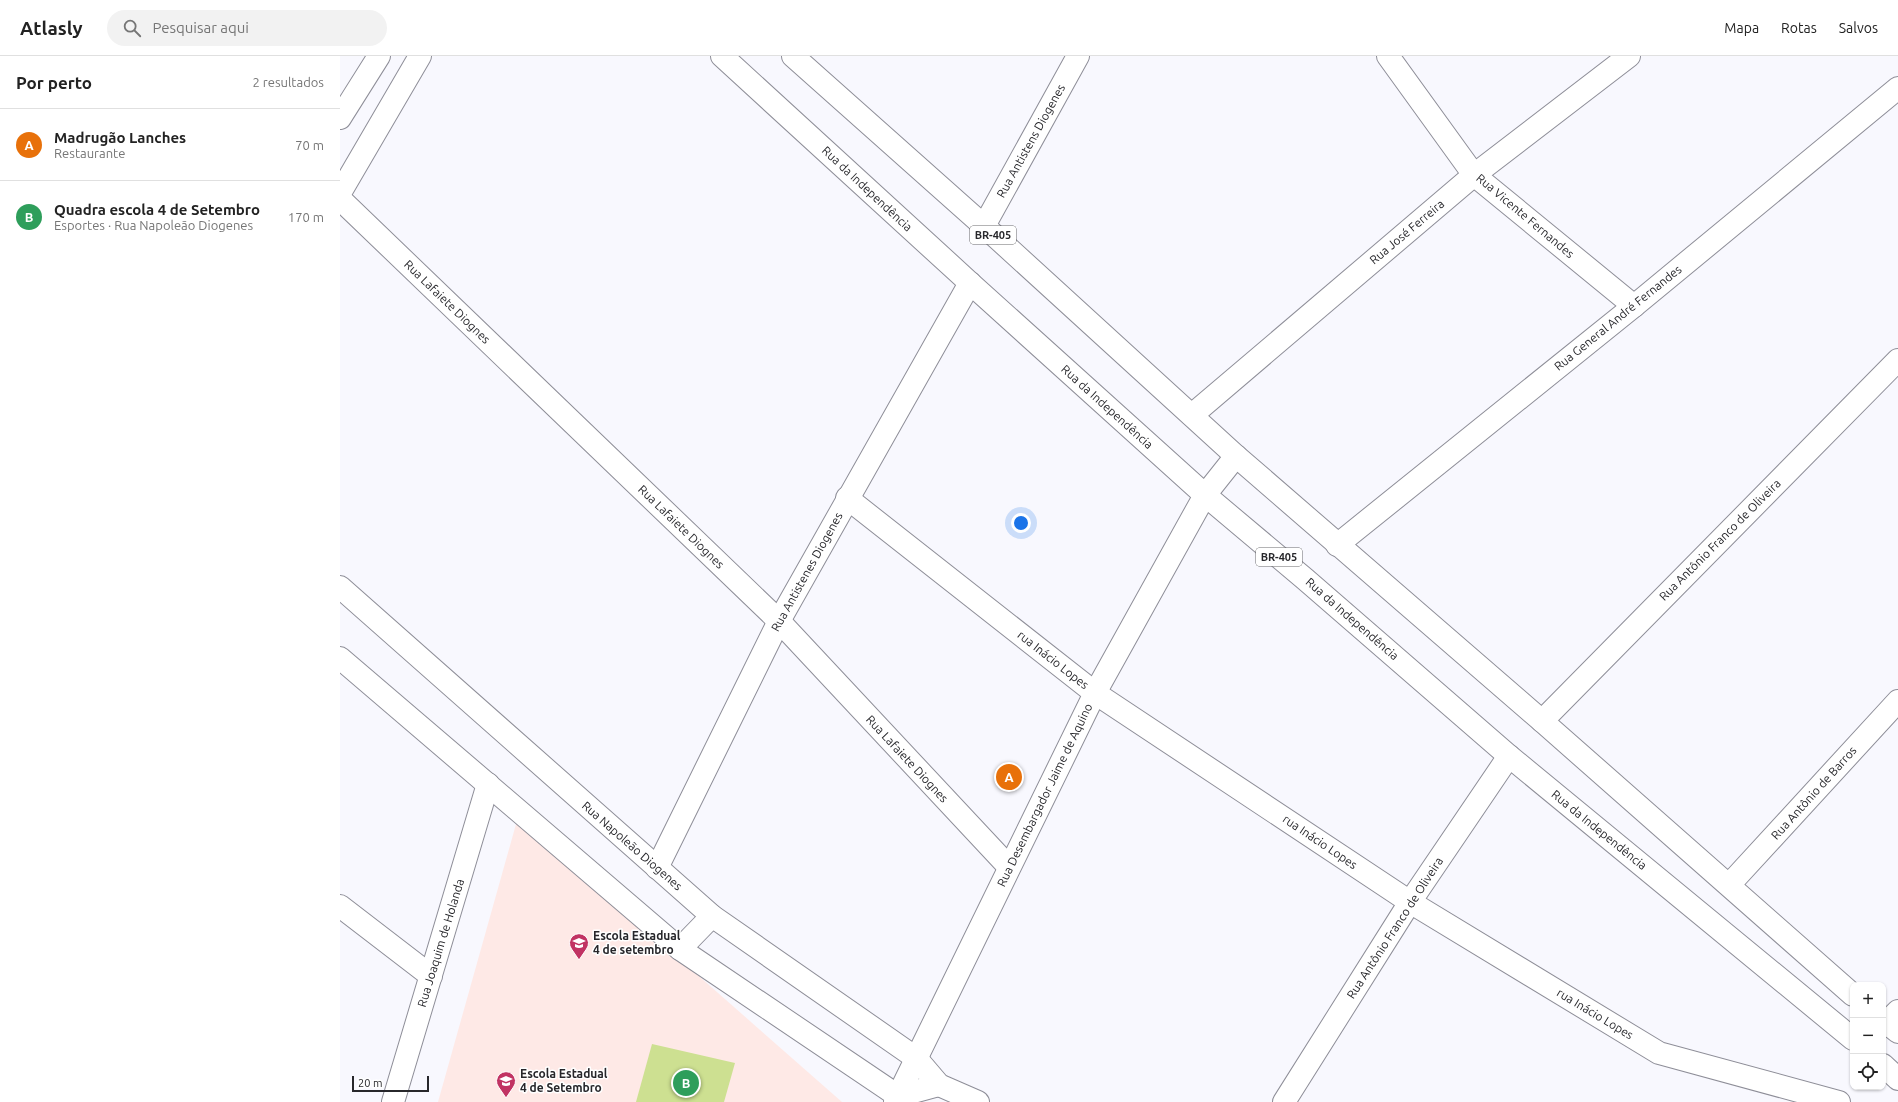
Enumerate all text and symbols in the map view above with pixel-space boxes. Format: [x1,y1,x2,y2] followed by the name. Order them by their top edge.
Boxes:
[107,10,387,46] search box
[20,17,83,39] text: Atlasly
[121,17,143,39] icon: search
[153,19,249,36] text: Pesquisar aqui
[1724,20,1759,36] text: Mapa
[1781,20,1817,36] text: Rotas
[1839,20,1878,36] text: Salvos
[16,73,92,92] text: Por perto
[253,75,324,89] text: 2 resultados
[994,82,1067,200] street label: Rua Antistens Diogenes
[54,129,186,146] text: Madrugão Lanches
[24,138,34,152] text: A
[295,138,324,152] text: 70 m
[820,144,915,234] street label: Rua da Independência
[54,146,125,160] text: Restaurante
[1474,171,1577,260] street label: Rua Vicente Fernandes
[1367,197,1446,266] street label: Rua José Ferreira
[54,201,260,218] text: Quadra escola 4 de Setembro
[25,210,33,224] text: B
[288,210,324,224] text: 170 m
[54,218,253,232] text: Esportes · Rua Napoleão Diogenes
[970,226,1016,244] road number: BR-405
[402,257,493,346] street label: Rua Lafaiete Diognes
[1552,262,1684,373] street label: Rua General André Fernandes
[1059,362,1156,451] street label: Rua da Independência
[1656,476,1783,603] street label: Rua Antônio Franco de Oliveira
[636,482,727,571] street label: Rua Lafaiete Diognes
[768,510,845,634] street label: Rua Antistenes Diogenes
[1011,513,1031,533] your location
[1256,548,1302,566] road number: BR-405
[1303,575,1401,662] street label: Rua da Independência
[1015,628,1091,691] street label: rua Inácio Lopes
[994,701,1096,889] street label: Rua Desembargador Jaime de Aquino
[864,713,951,805] street label: Rua Lafaiete Diognes
[1768,743,1859,842] street label: Rua Antônio de Barros
[996,762,1022,792] pin: A
[1549,787,1649,872] street label: Rua da Independência
[580,799,685,893] street label: Rua Napoleão Diogenes
[1281,812,1360,871] street label: rua Inácio Lopes
[1344,855,1445,1001] street label: Rua Antônio Franco de Oliveira
[415,877,466,1009] street label: Rua Joaquim de Holanda
[593,929,681,956] place label: Escola Estadual 4 de setembro
[568,932,590,960] school or university icon: Escola Estadual 4 de setembro
[1850,982,1886,1090] map controls
[1850,982,1886,1018] button: +
[1555,986,1636,1041] street label: rua Inácio Lopes
[1850,1018,1886,1054] button: −
[1850,1054,1886,1090] button: locate
[520,1067,608,1094] place label: Escola Estadual 4 de Setembro
[673,1068,699,1098] pin: B
[495,1070,517,1098] school or university icon: Escola Estadual 4 de Setembro
[352,1074,429,1093] scale bar
[358,1077,382,1089] text: 20 m

